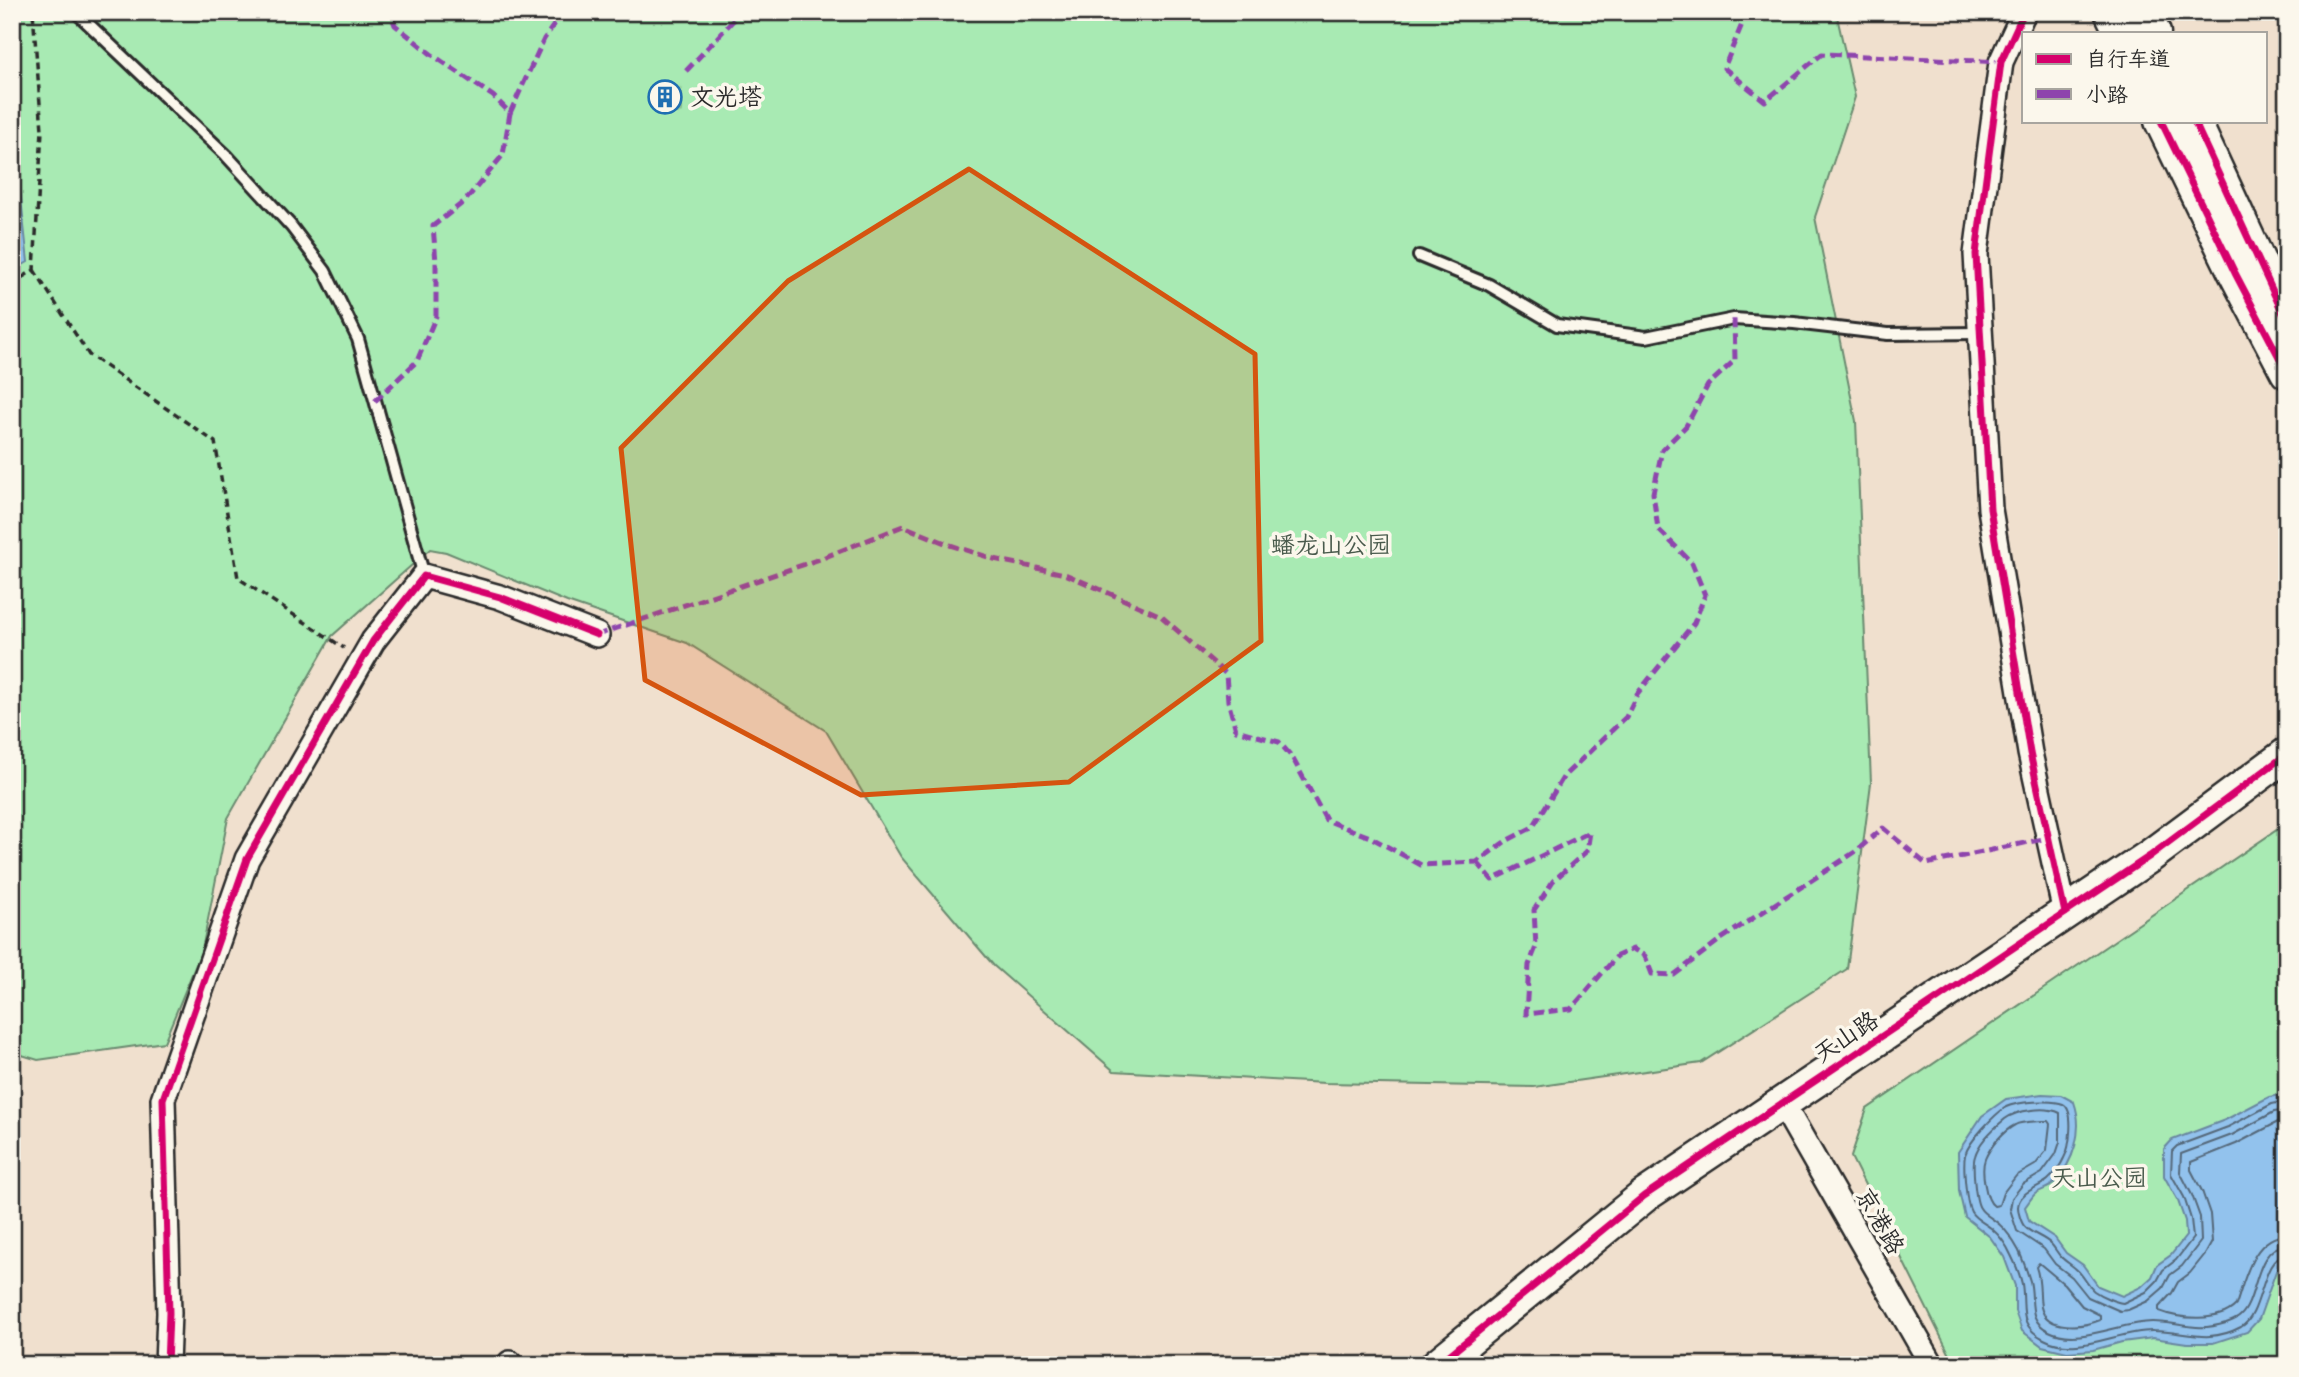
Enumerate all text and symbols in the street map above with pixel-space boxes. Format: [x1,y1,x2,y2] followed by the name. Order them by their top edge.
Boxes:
[2022,32,2268,122] legend
[2086,44,2170,71] text: 自行车道
[646,78,684,116] building icon: 文光塔
[690,80,762,111] place label: 文光塔
[2086,80,2128,107] text: 小路
[1271,528,1391,559] park label: 蟠龙山公园
[1807,1003,1884,1069] street label: 天山路
[2051,1161,2147,1192] park label: 天山公园
[1850,1181,1913,1259] street label: 京港路

